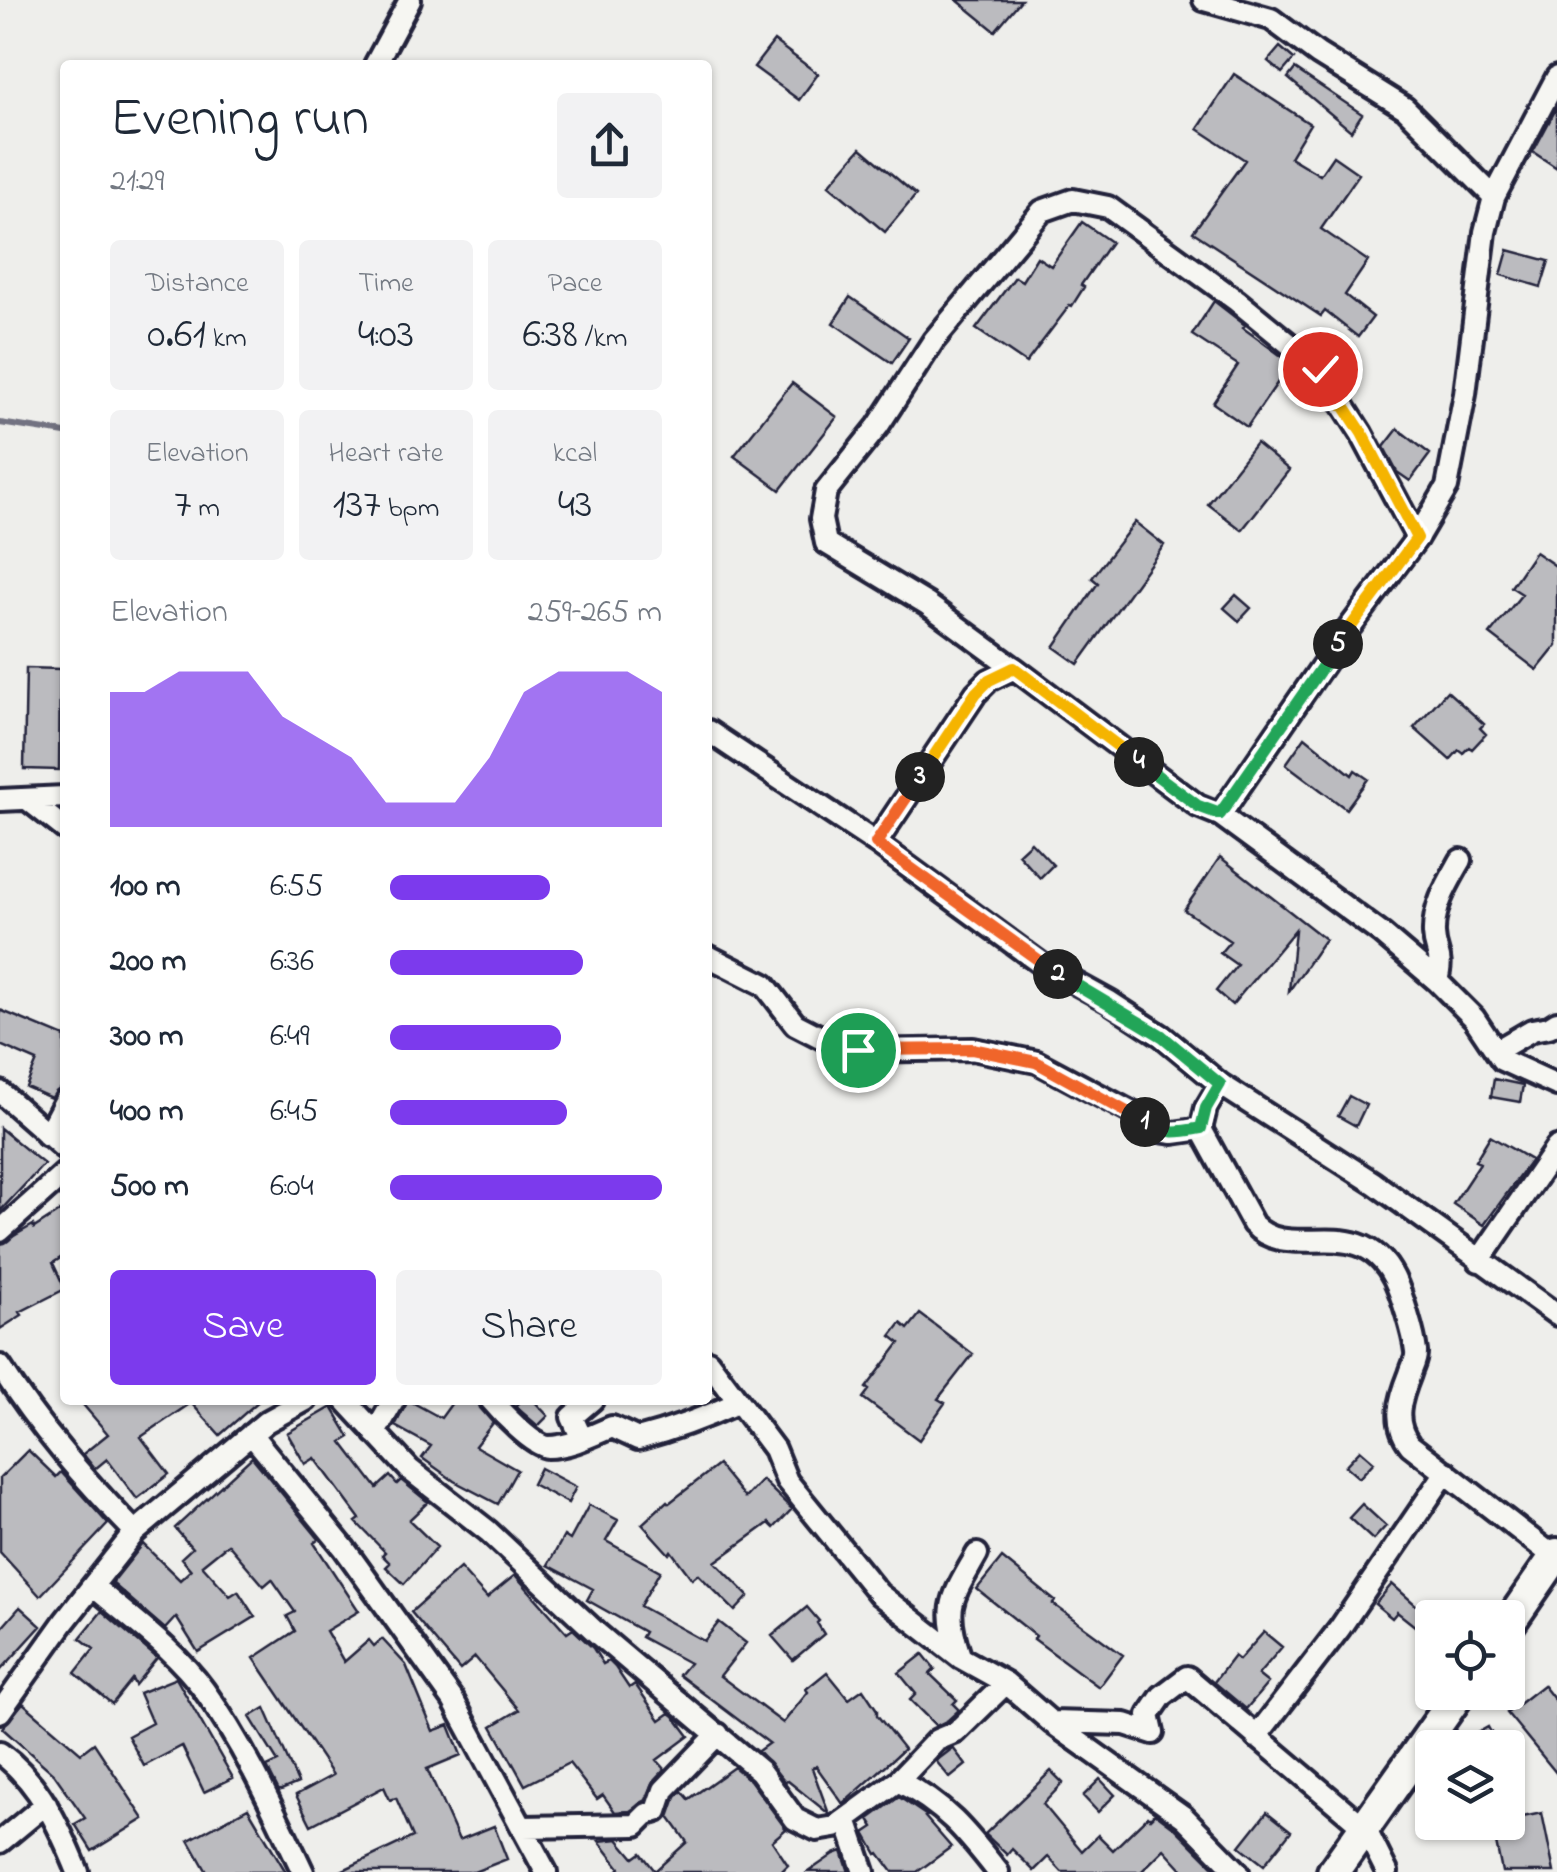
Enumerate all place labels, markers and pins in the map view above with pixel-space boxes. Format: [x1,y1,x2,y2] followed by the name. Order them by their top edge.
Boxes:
[1278,327,1363,412] pin
[1313,619,1363,669] pin: 5
[1114,737,1164,787] pin: 4
[895,752,945,802] pin: 3
[1033,949,1083,999] pin: 2
[816,1008,901,1093] pin
[1120,1097,1170,1147] pin: 1

